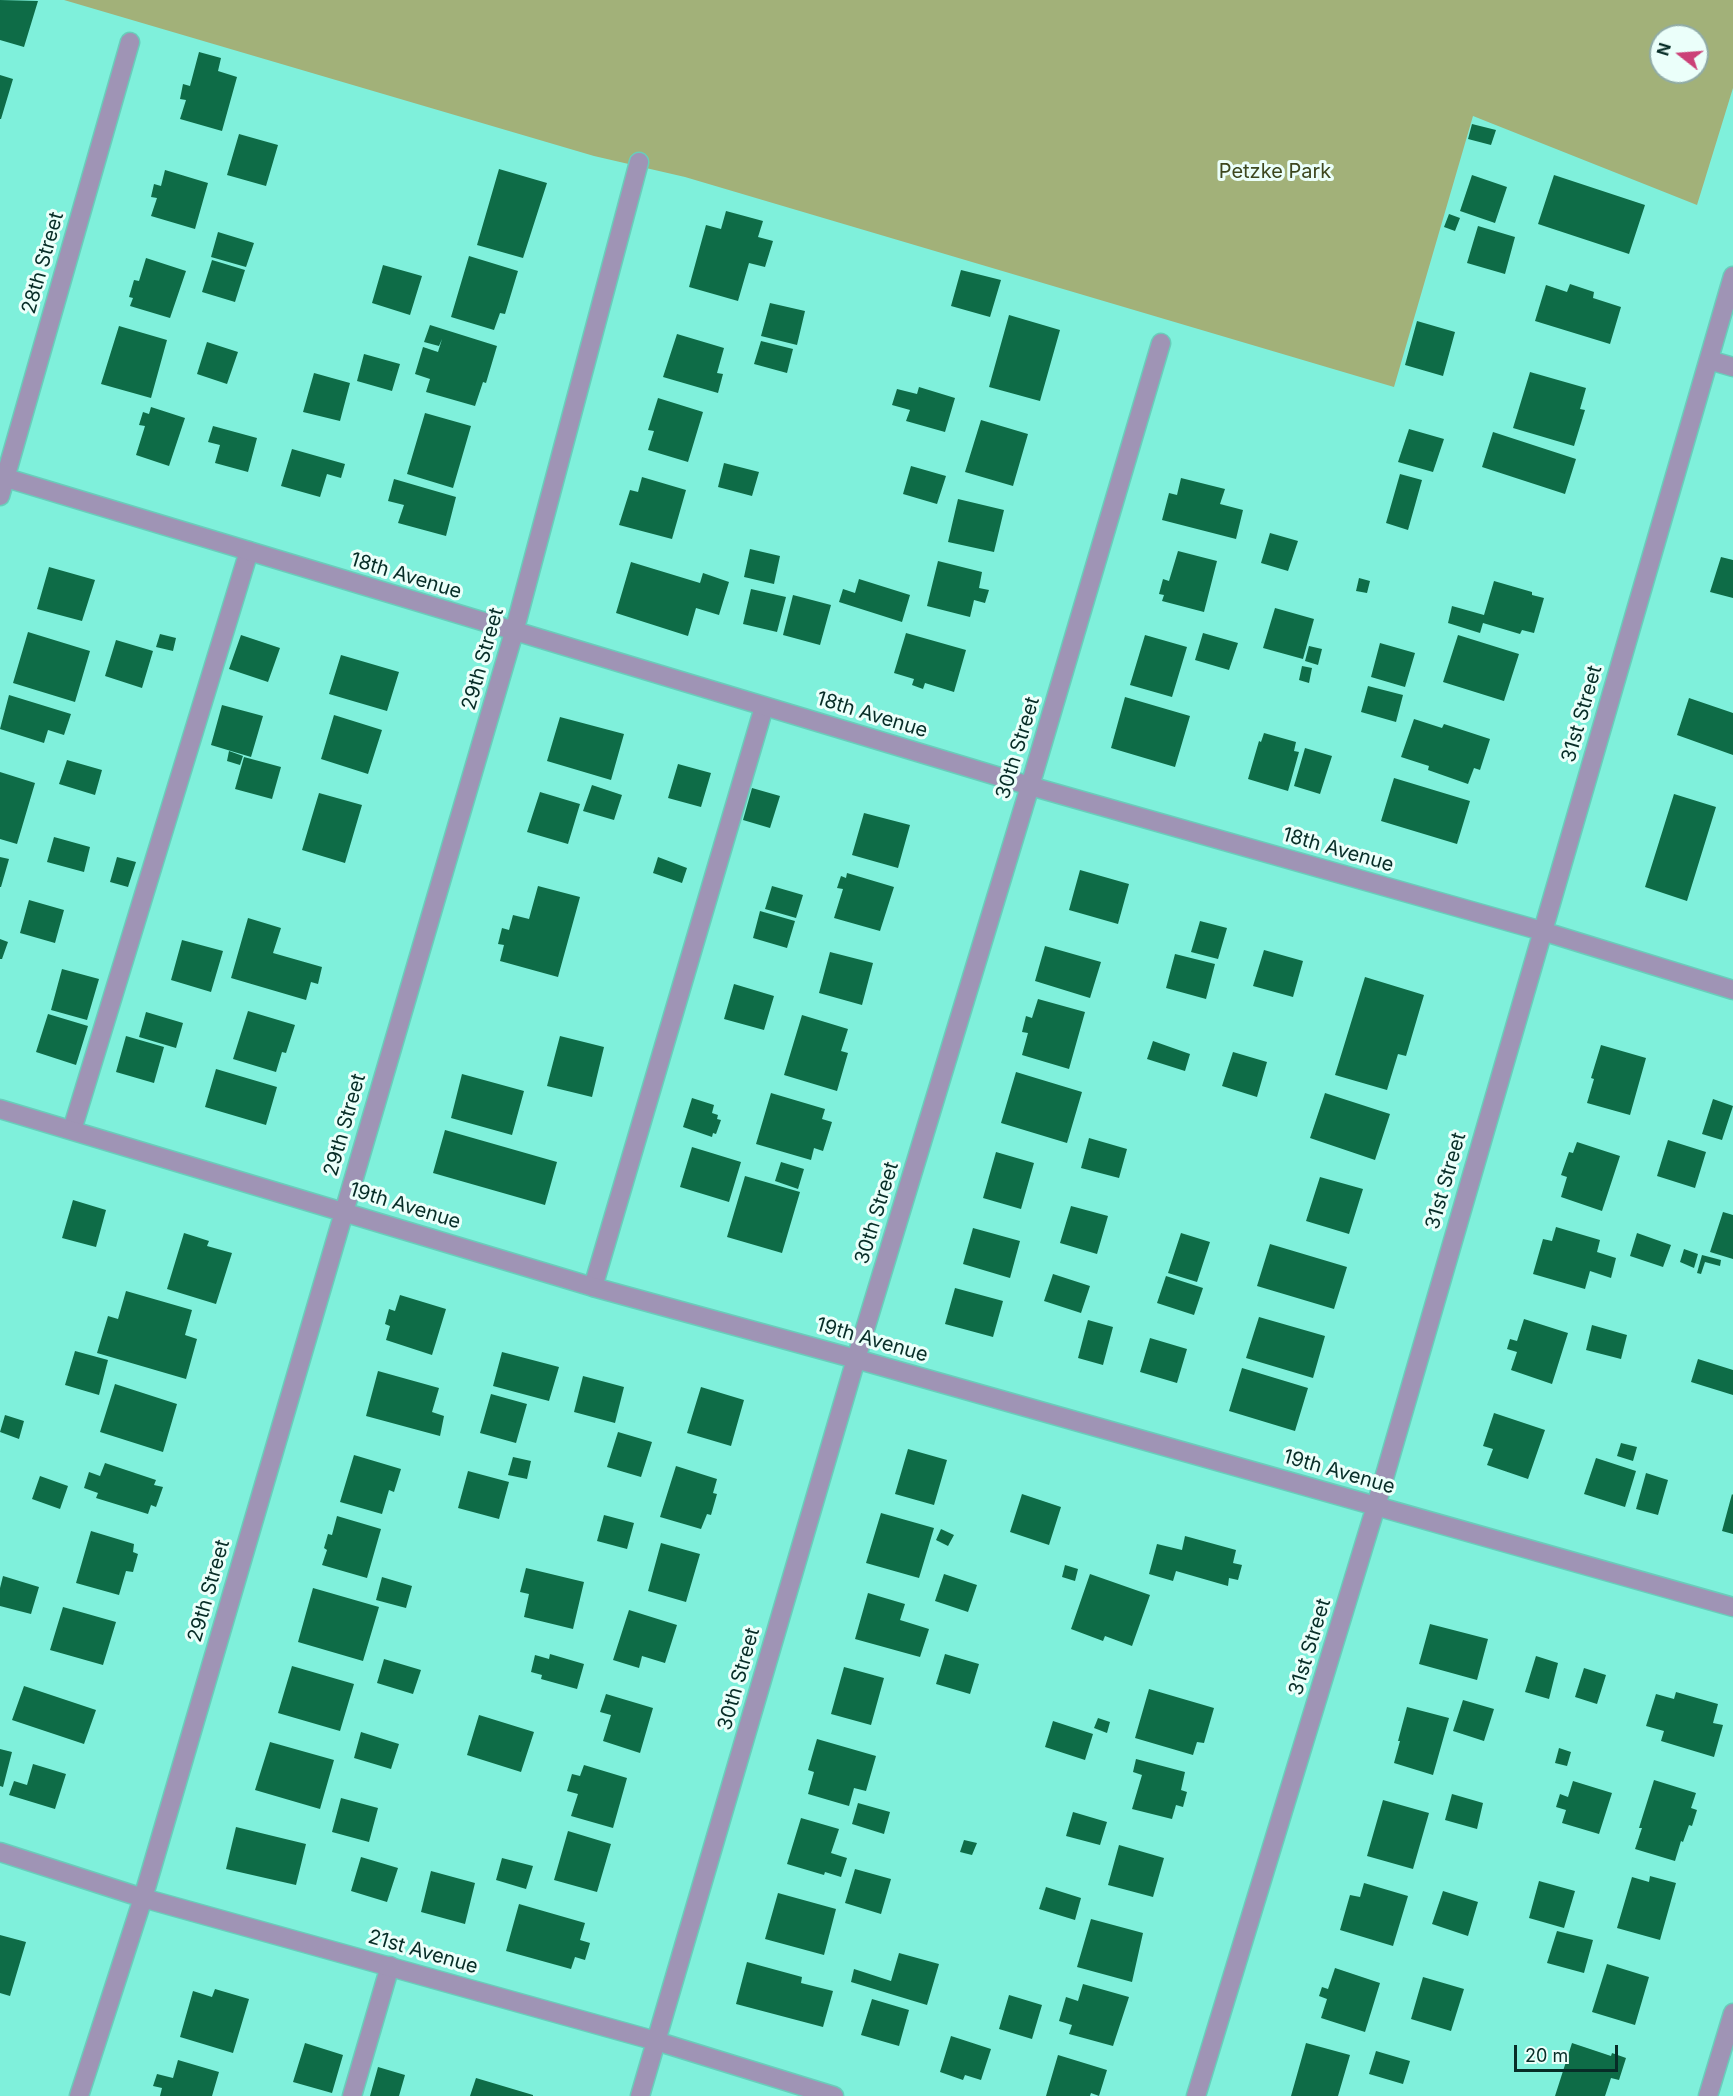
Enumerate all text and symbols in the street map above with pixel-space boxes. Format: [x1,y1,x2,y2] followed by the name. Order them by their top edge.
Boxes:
[1649,24,1709,84] north arrow
[1652,41,1675,58] text: N
[1219,160,1331,184] park label: Petzke Park
[17,209,69,317] street label: 28th Street
[348,548,464,604] street label: 18th Avenue
[457,605,509,713] street label: 29th Street
[1557,663,1607,765] street label: 31st Street
[814,687,930,743] street label: 18th Avenue
[991,694,1045,802] street label: 30th Street
[1280,823,1396,877] street label: 18th Avenue
[319,1071,371,1179] street label: 29th Street
[1421,1130,1471,1232] street label: 31st Street
[850,1159,904,1267] street label: 30th Street
[346,1178,464,1234] street label: 19th Avenue
[813,1313,931,1367] street label: 19th Avenue
[1280,1445,1398,1499] street label: 19th Avenue
[183,1537,235,1645] street label: 29th Street
[1284,1596,1336,1698] street label: 31st Street
[713,1625,765,1733] street label: 30th Street
[365,1925,481,1979] street label: 21st Avenue
[1517,2033,1620,2071] scale bar
[1525,2045,1568,2066] text: 20 m

